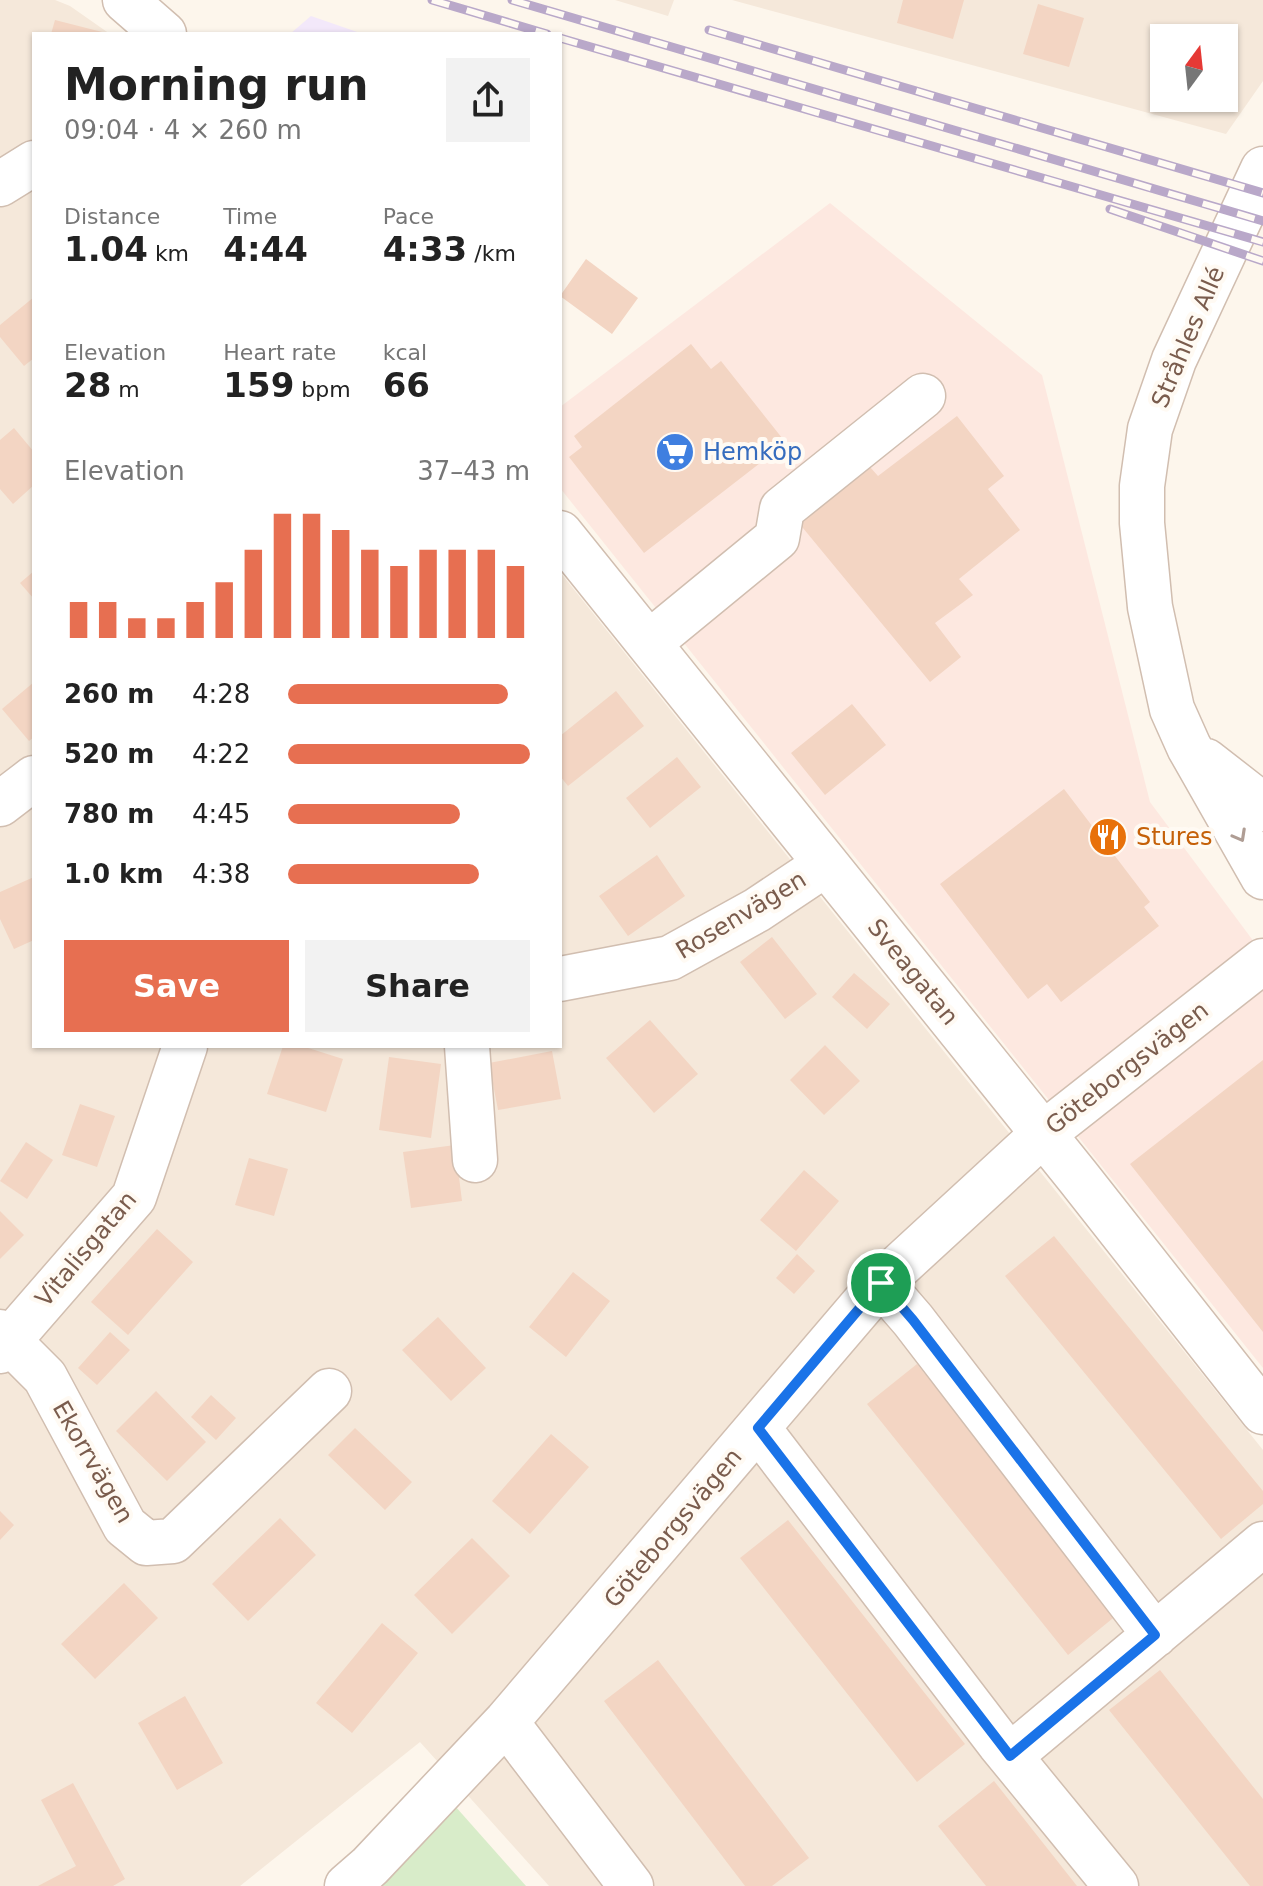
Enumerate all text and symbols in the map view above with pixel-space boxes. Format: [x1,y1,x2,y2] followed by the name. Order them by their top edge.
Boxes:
[1150,24,1238,112] north arrow
[1150,24,1238,112] map controls
[446,58,530,142] button: share
[64,59,369,110] text: Morning run
[64,115,302,145] text: 09:04 · 4 × 260 m
[64,204,160,229] text: Distance
[223,204,277,229] text: Time
[383,204,434,229] text: Pace
[64,229,148,269] text: 1.04
[223,229,308,269] text: 4:44
[383,229,467,269] text: 4:33
[148,241,189,266] text: km
[467,241,516,266] text: /km
[1145,262,1230,412] street label: Stråhles Allé
[64,340,166,365] text: Elevation
[223,340,336,365] text: Heart rate
[383,340,427,365] text: kcal
[64,365,111,405] text: 28
[223,365,294,405] text: 159
[383,365,430,405] text: 66
[111,377,140,402] text: m
[294,377,351,402] text: bpm
[654,431,696,473] supermarket icon: Hemköp
[703,438,802,466] place label: Hemköp
[64,456,185,486] text: Elevation
[417,456,530,486] text: 37–43 m
[64,679,154,709] text: 260 m
[192,679,250,709] text: 4:28
[64,739,154,769] text: 520 m
[192,739,250,769] text: 4:22
[64,799,154,829] text: 780 m
[192,799,250,829] text: 4:45
[1087,816,1129,858] restaurant icon: Stures
[1136,823,1212,851] place label: Stures
[1230,827,1246,842] one-way arrow
[64,859,164,889] text: 1.0 km
[192,859,250,889] text: 4:38
[671,865,811,965] street label: Rosenvägen
[862,913,964,1031] street label: Sveagatan
[64,940,289,1032] button: Save
[305,940,530,1032] button: Share
[1040,996,1214,1140] street label: Göteborgsvägen
[30,1186,142,1312] street label: Vitalisgatan
[847,1249,915,1317] pin
[859,1261,903,1305] icon: arrive
[47,1396,139,1528] street label: Ekorrvägen
[598,1443,748,1613] street label: Göteborgsvägen

